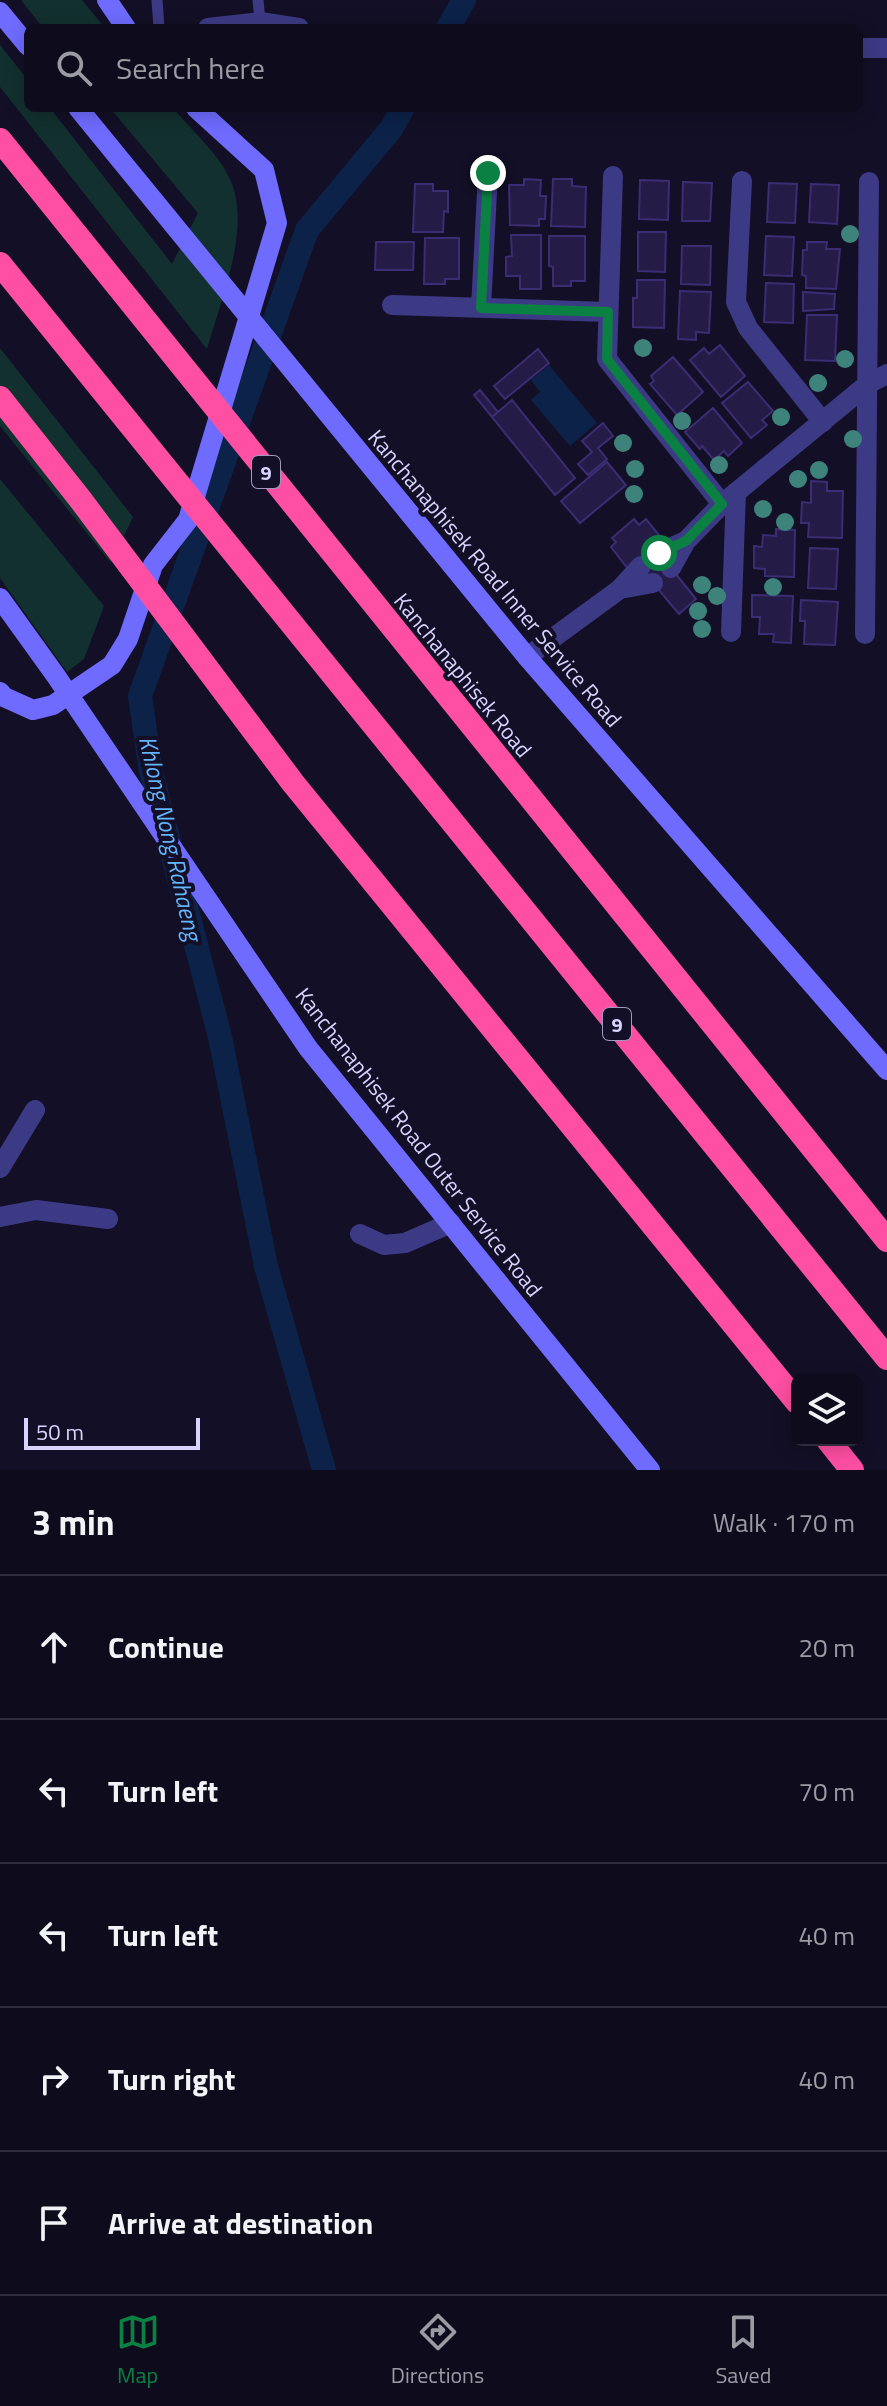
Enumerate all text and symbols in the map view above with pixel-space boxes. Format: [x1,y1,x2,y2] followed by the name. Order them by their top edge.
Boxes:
[24,24,863,112] search box
[116,45,265,91] text: Search here
[52,46,96,90] icon: search
[470,155,506,191] route end
[363,424,627,732] street label: Kanchanaphisek Road Inner Service Road
[252,456,280,488] road number: 9
[641,535,677,571] route start
[389,588,537,762] street label: Kanchanaphisek Road
[130,732,213,947] water label: Khlong Nong Rahaeng
[287,980,551,1304] street label: Kanchanaphisek Road Outer Service Road
[603,1008,631,1040] road number: 9
[791,1374,863,1446] map controls
[791,1374,863,1446] button: layers
[24,1414,200,1450] scale bar
[36,1415,84,1449] text: 50 m
[32,1496,115,1548] text: 3 min
[713,1503,855,1542] text: Walk · 170 m
[108,1624,224,1670] text: Continue
[32,1625,76,1669] icon: ahead
[798,1628,855,1667] text: 20 m
[108,1768,218,1814] text: Turn left
[32,1769,76,1813] icon: left
[798,1772,855,1811] text: 70 m
[108,1912,218,1958] text: Turn left
[32,1913,76,1957] icon: left
[798,1916,855,1955] text: 40 m
[108,2056,236,2102] text: Turn right
[32,2057,76,2101] icon: right
[798,2060,855,2099] text: 40 m
[108,2200,373,2246] text: Arrive at destination
[32,2201,76,2245] icon: arrive
[116,2310,160,2392] tab: Map
[391,2310,484,2392] tab: Directions
[715,2310,771,2392] tab: Saved

